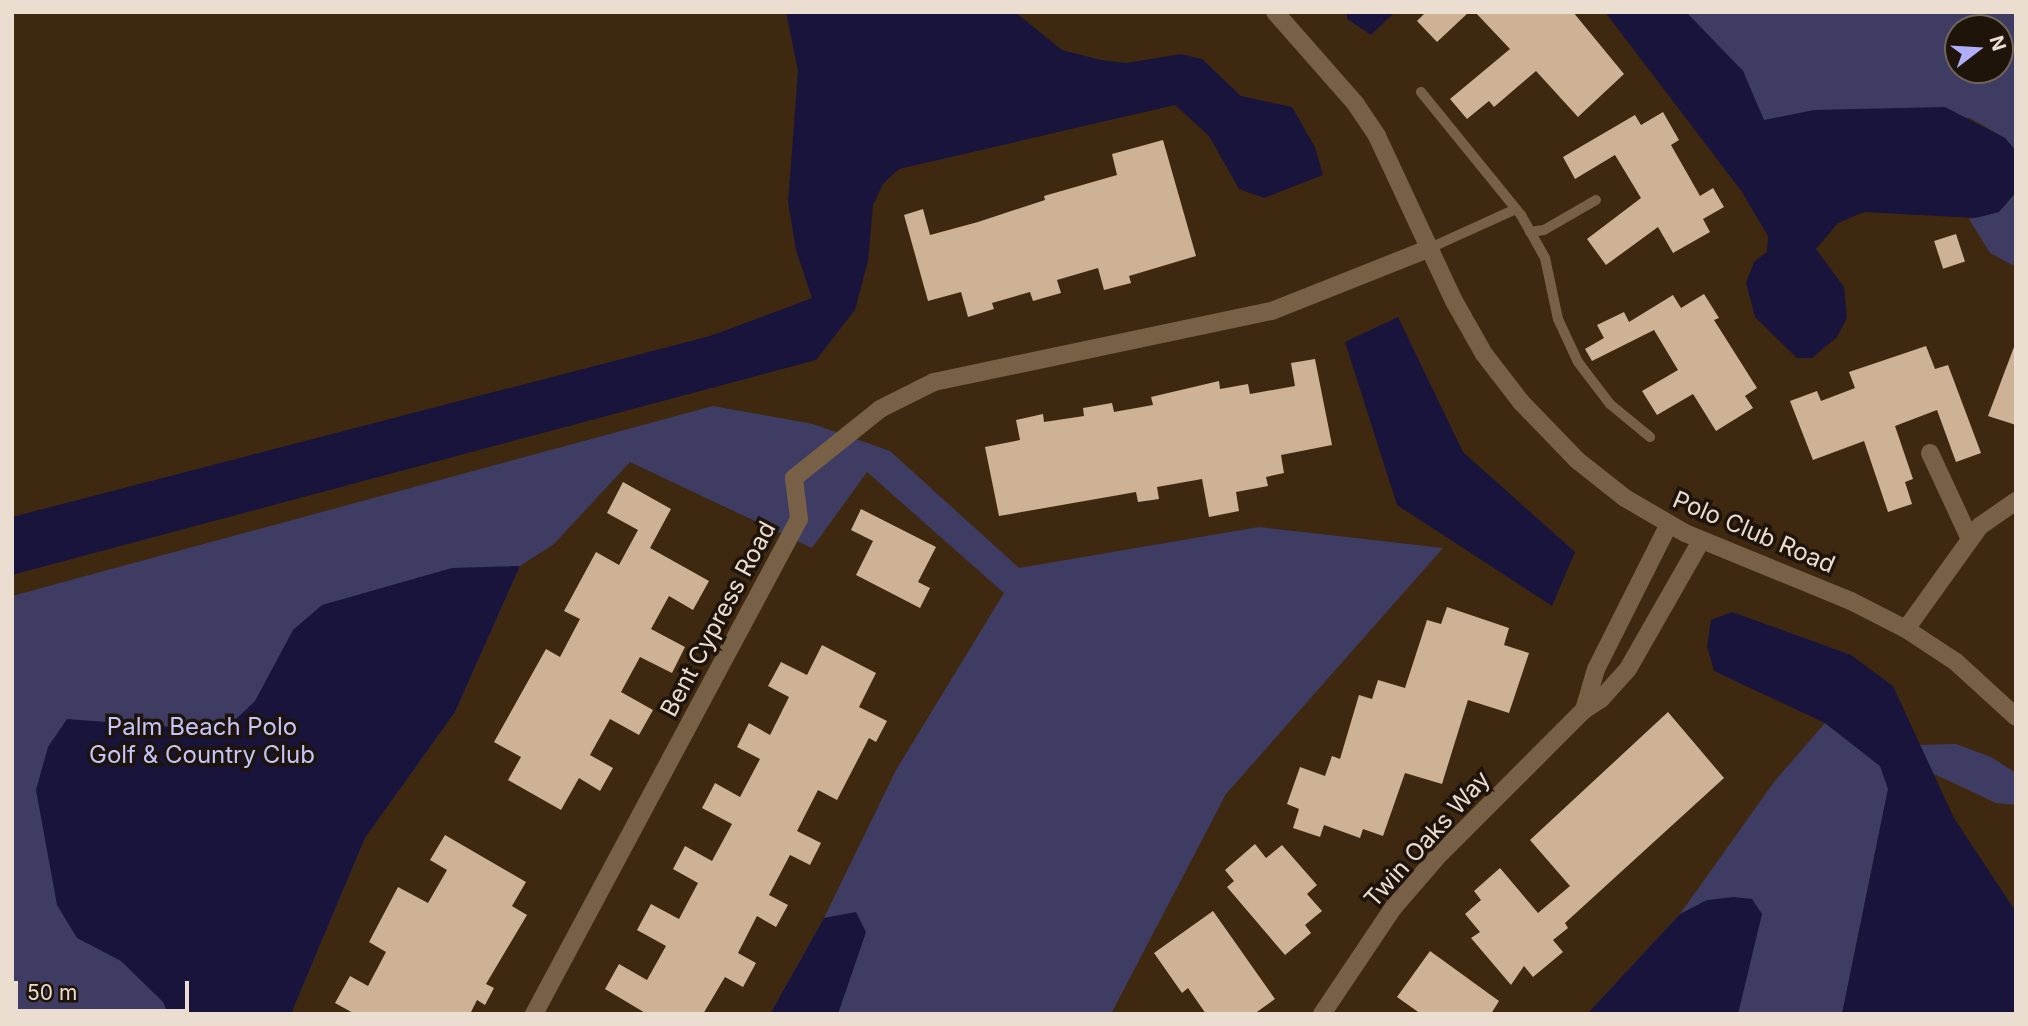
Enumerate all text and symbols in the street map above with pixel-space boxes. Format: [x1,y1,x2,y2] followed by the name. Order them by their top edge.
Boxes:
[1944,14,2014,84] north arrow
[1985,33,2011,54] text: N
[1669,485,1839,579] street label: Polo Club Road
[654,517,782,721] street label: Bent Cypress Road
[89,713,315,769] park label: Palm Beach Polo Golf & Country Club
[1358,765,1496,913] street label: Twin Oaks Way
[18,967,192,1011] scale bar
[27,980,77,1005] text: 50 m

